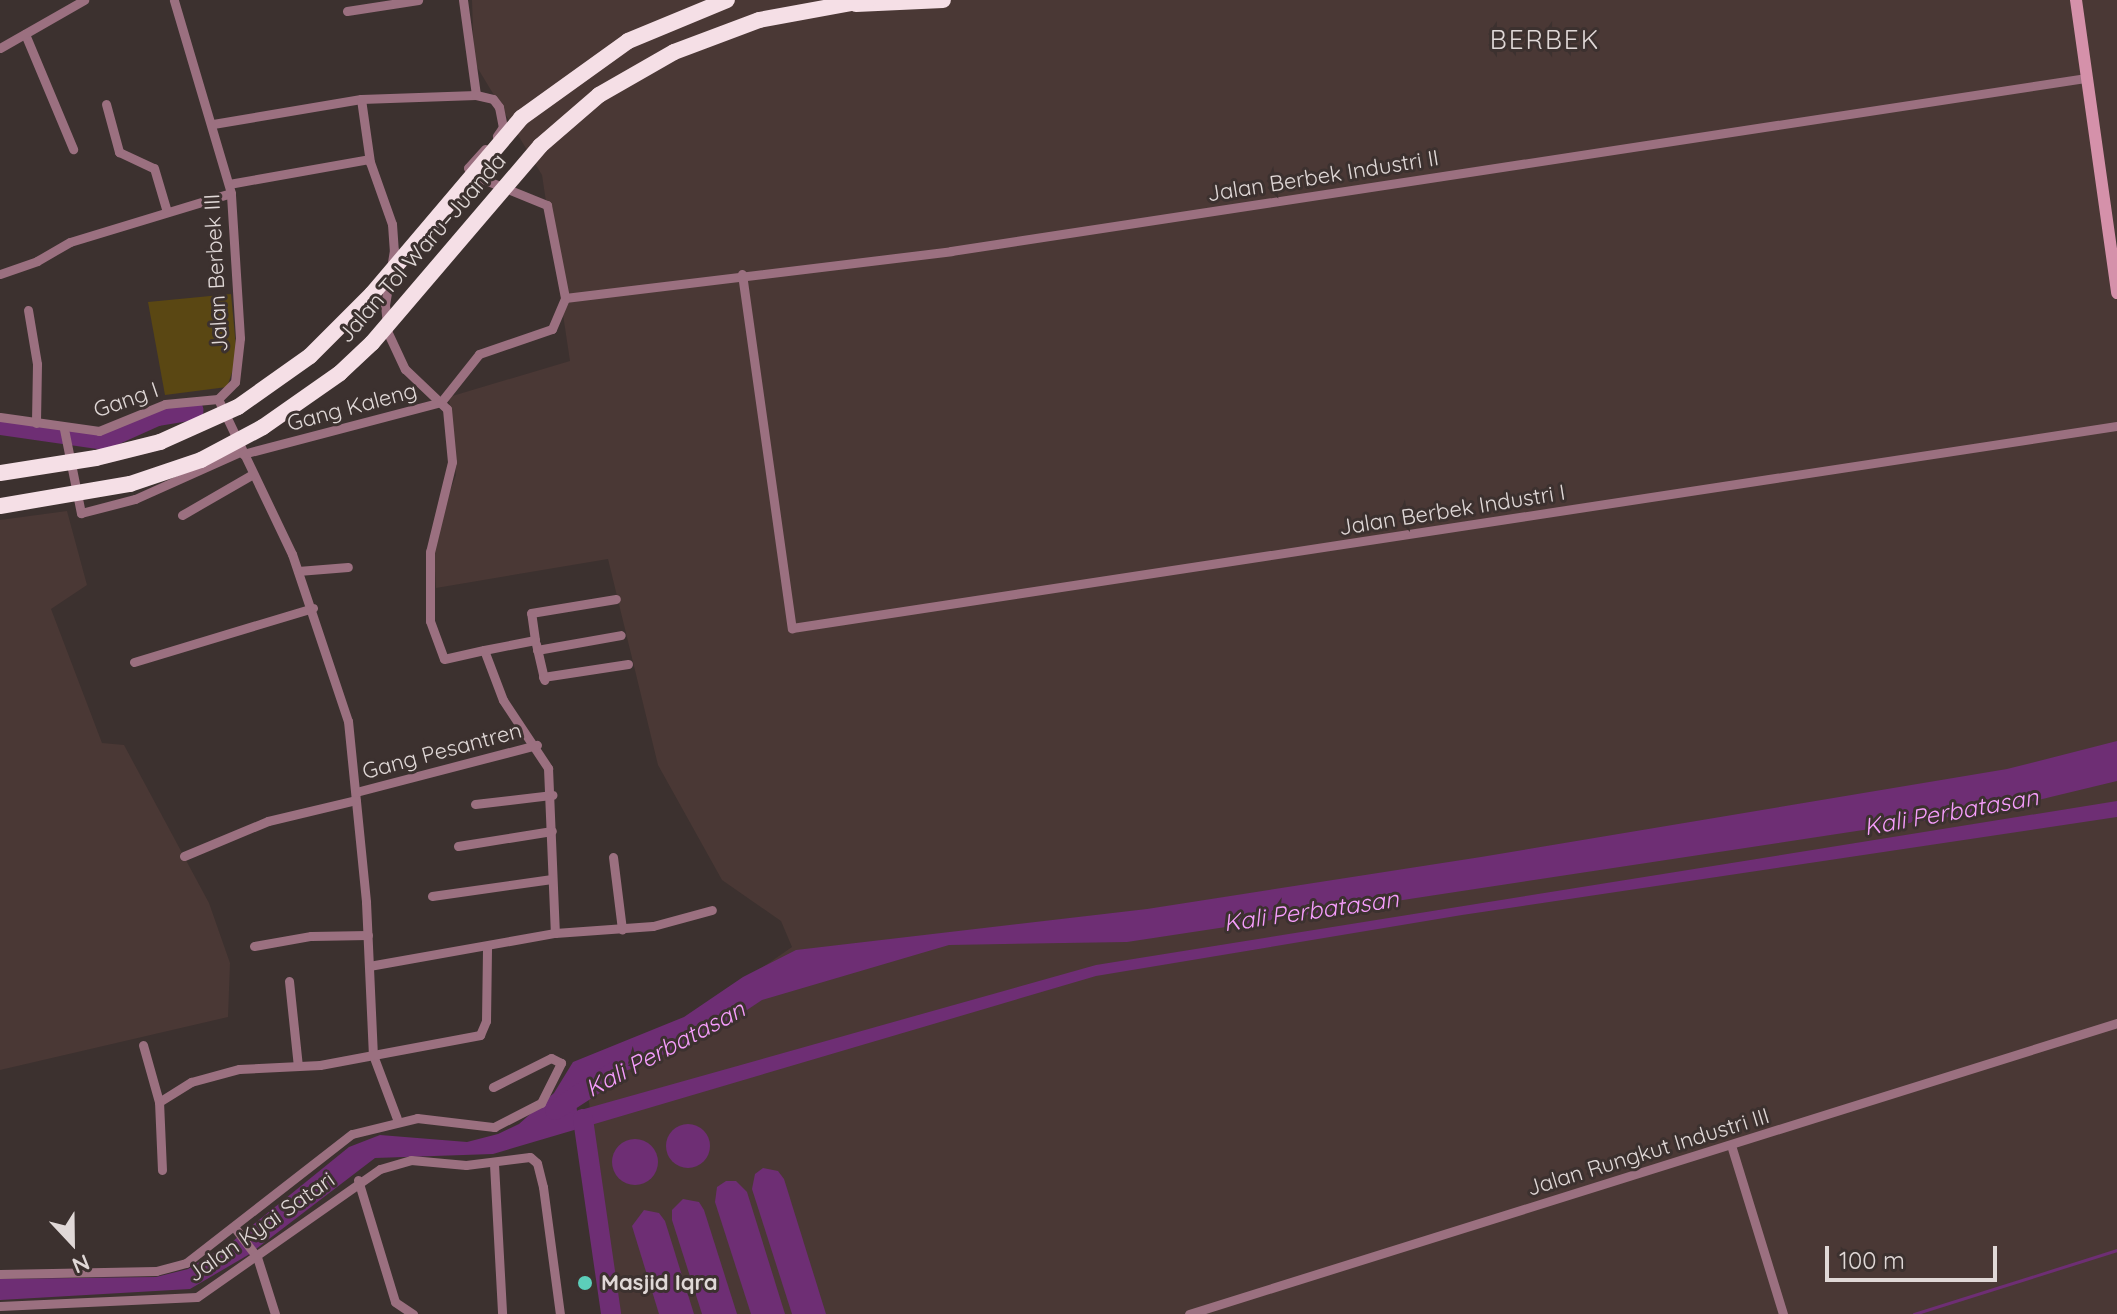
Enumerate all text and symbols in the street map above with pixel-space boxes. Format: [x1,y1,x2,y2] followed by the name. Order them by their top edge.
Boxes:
[1490,24,1600,56] district label: BERBEK
[1205,145,1441,207] street label: Jalan Berbek Industri II
[333,148,511,348] street label: Jalan Tol Waru–Juanda
[199,193,233,353] street label: Jalan Berbek III
[90,377,162,423] street label: Gang I
[284,377,420,437] street label: Gang Kaleng
[1337,479,1567,541] street label: Jalan Berbek Industri I
[359,717,525,785] street label: Gang Pesantren
[1862,782,2040,842] water label: Kali Perbatasan
[1222,884,1400,938] water label: Kali Perbatasan
[580,995,750,1103] water label: Kali Perbatasan
[1524,1103,1772,1201] street label: Jalan Rungkut Industri III
[182,1166,340,1288] street label: Jalan Kyai Satari
[32,1202,112,1282] north arrow
[1829,1230,2001,1280] scale bar
[1839,1245,1905,1275] text: 100 m
[68,1248,94,1280] text: N
[601,1270,718,1296] place label: Masjid Iqra
[576,1274,594,1292] marker: Masjid Iqra

